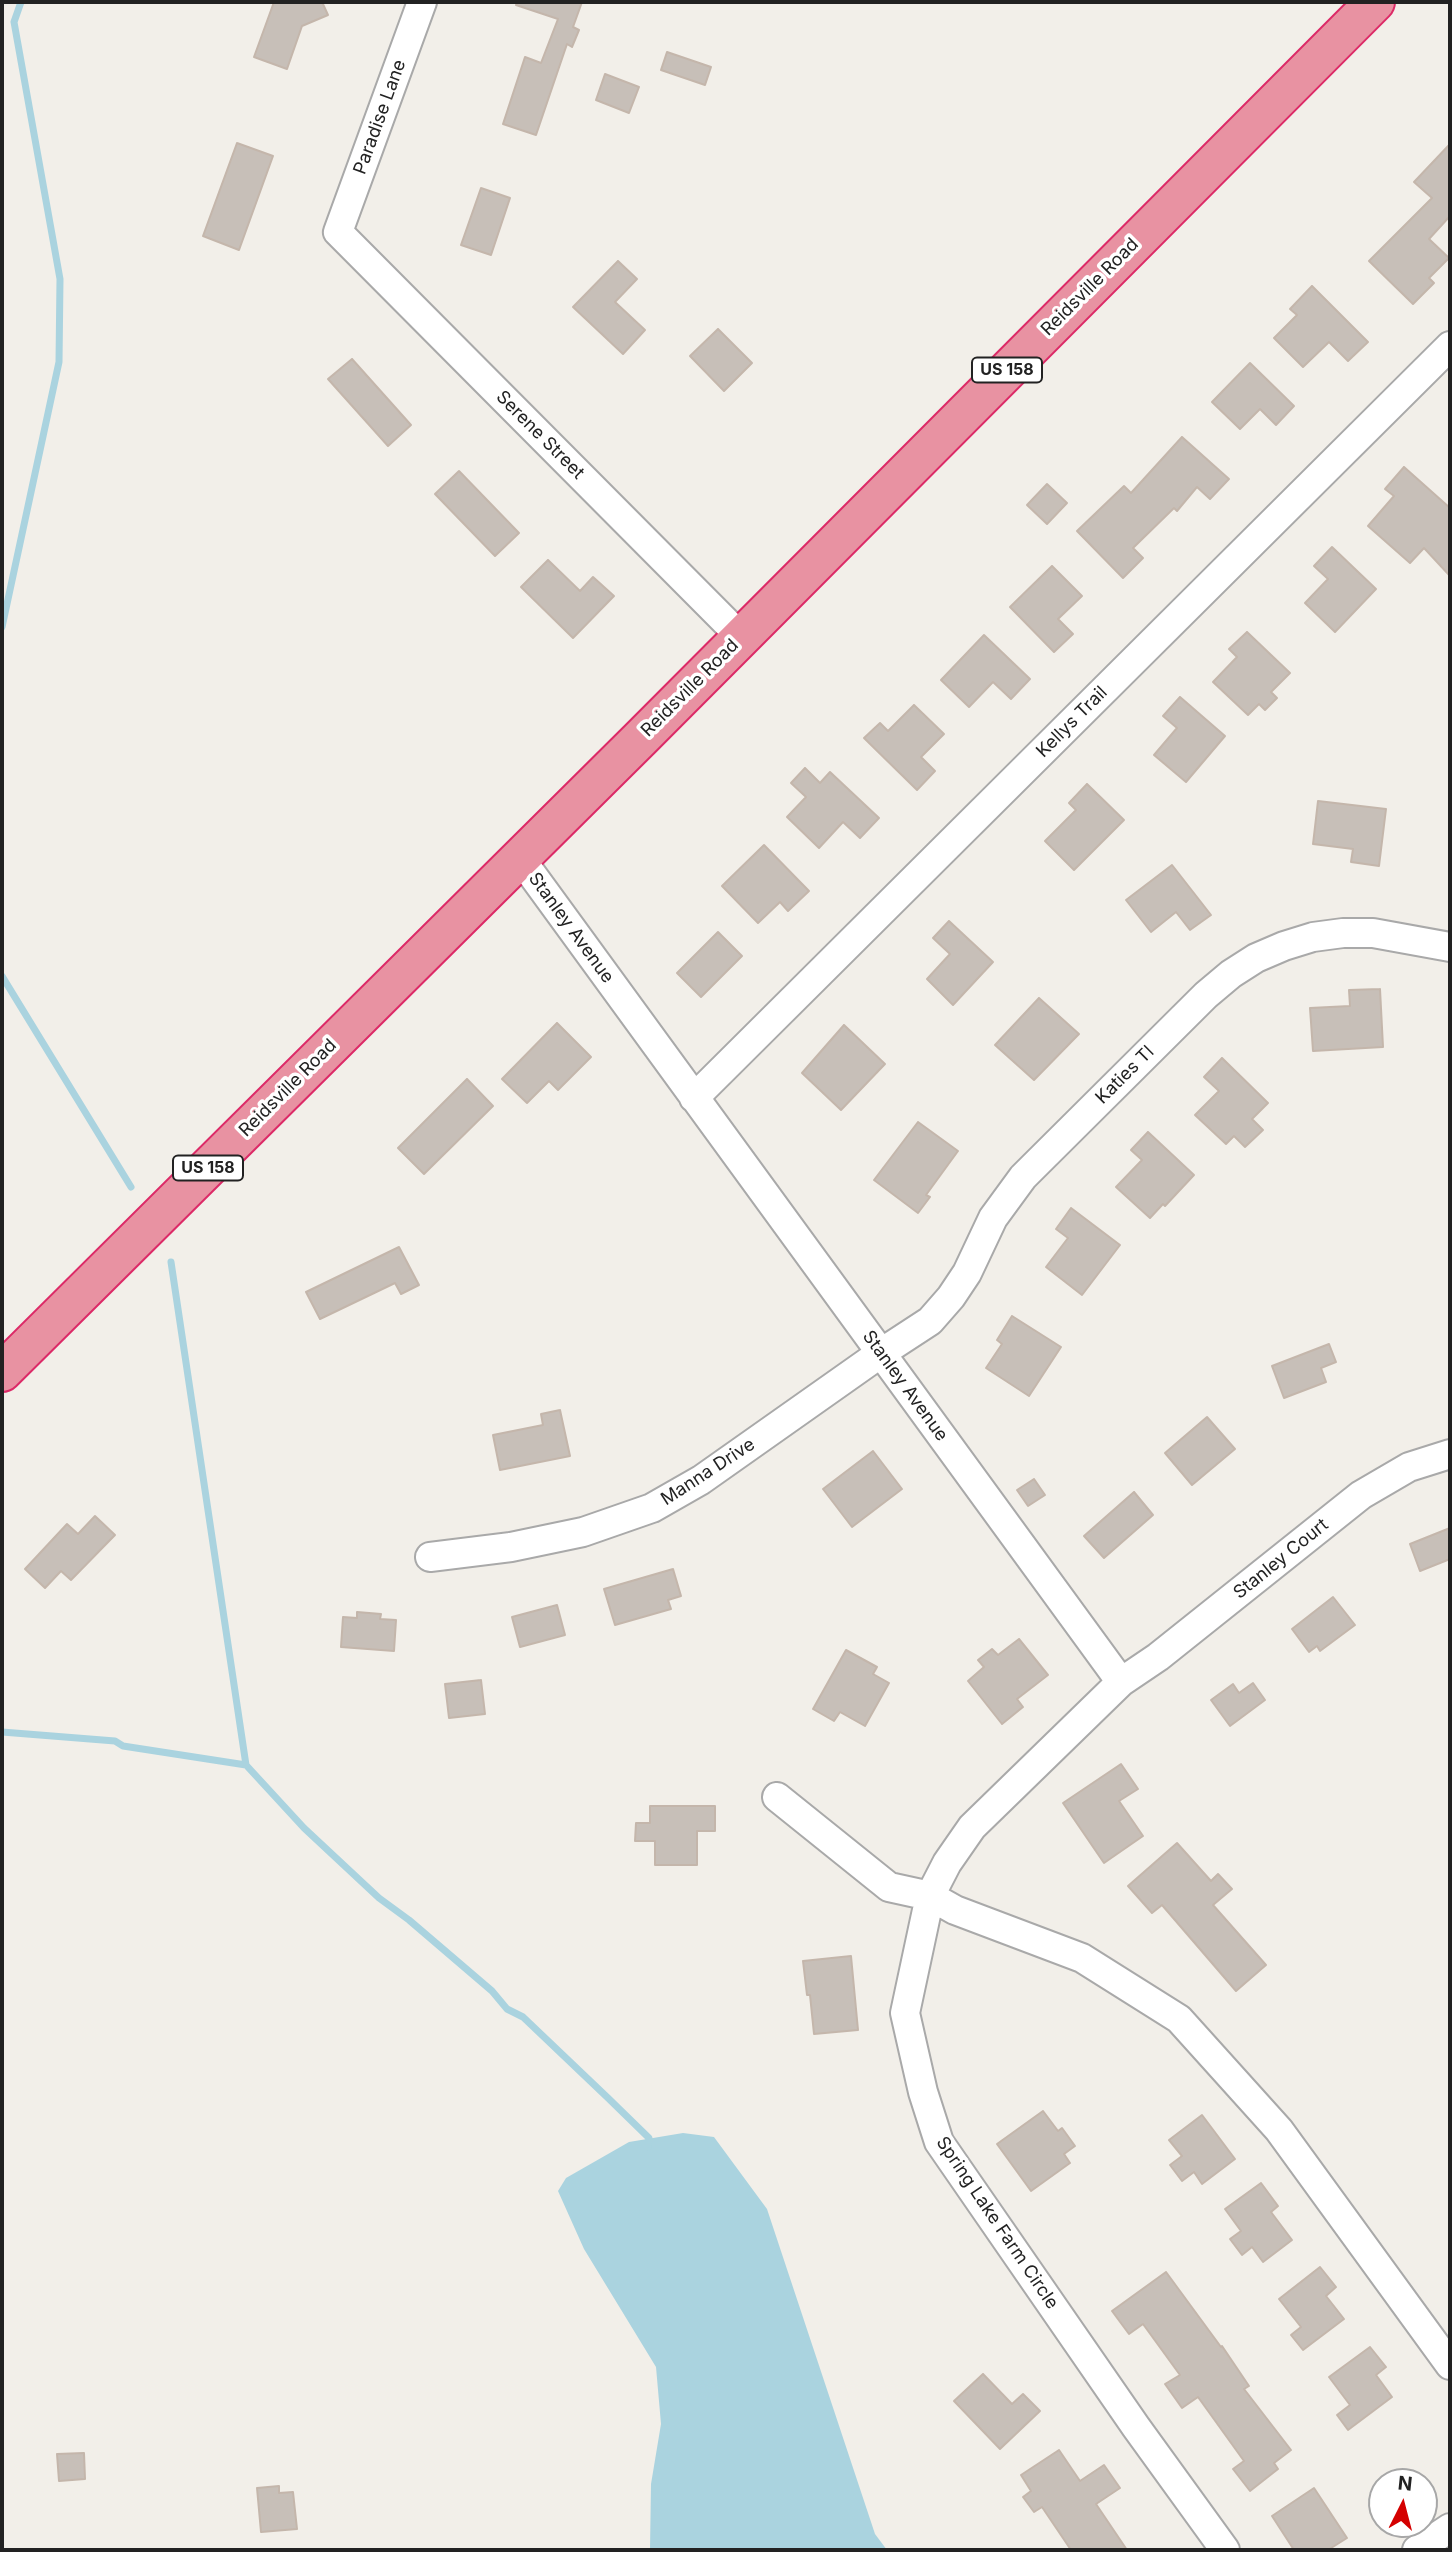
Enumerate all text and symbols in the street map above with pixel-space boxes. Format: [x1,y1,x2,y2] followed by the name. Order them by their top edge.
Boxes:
[349,57,411,177] street label: Paradise Lane
[1037,234,1143,340] street label: Reidsville Road
[972,358,1042,382] road number: US 158
[491,386,589,484] street label: Serene Street
[637,635,743,741] street label: Reidsville Road
[1032,682,1112,762] street label: Kellys Trail
[524,869,618,987] street label: Stanley Avenue
[235,1035,341,1141] street label: Reidsville Road
[1091,1041,1159,1109] street label: Katies Tl
[173,1156,243,1180] road number: US 158
[858,1327,952,1445] street label: Stanley Avenue
[657,1434,759,1510] street label: Manna Drive
[1229,1514,1333,1604] street label: Stanley Court
[931,2133,1063,2313] street label: Spring Lake Farm Circle
[1368,2468,1438,2538] north arrow
[1397,2471,1413,2496] text: N

